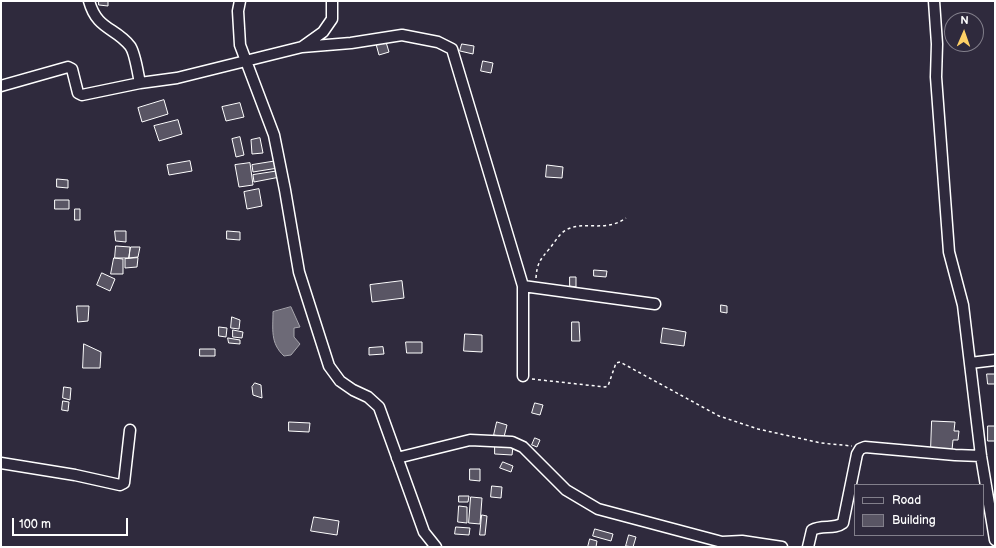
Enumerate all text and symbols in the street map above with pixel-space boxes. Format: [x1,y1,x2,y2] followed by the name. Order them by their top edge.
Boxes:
[944,12,984,52] north arrow
[960,14,969,27] text: N
[854,484,984,536] legend
[892,493,921,508] text: Road
[14,510,130,536] scale bar
[892,513,936,528] text: Building
[19,517,51,532] text: 100 m

